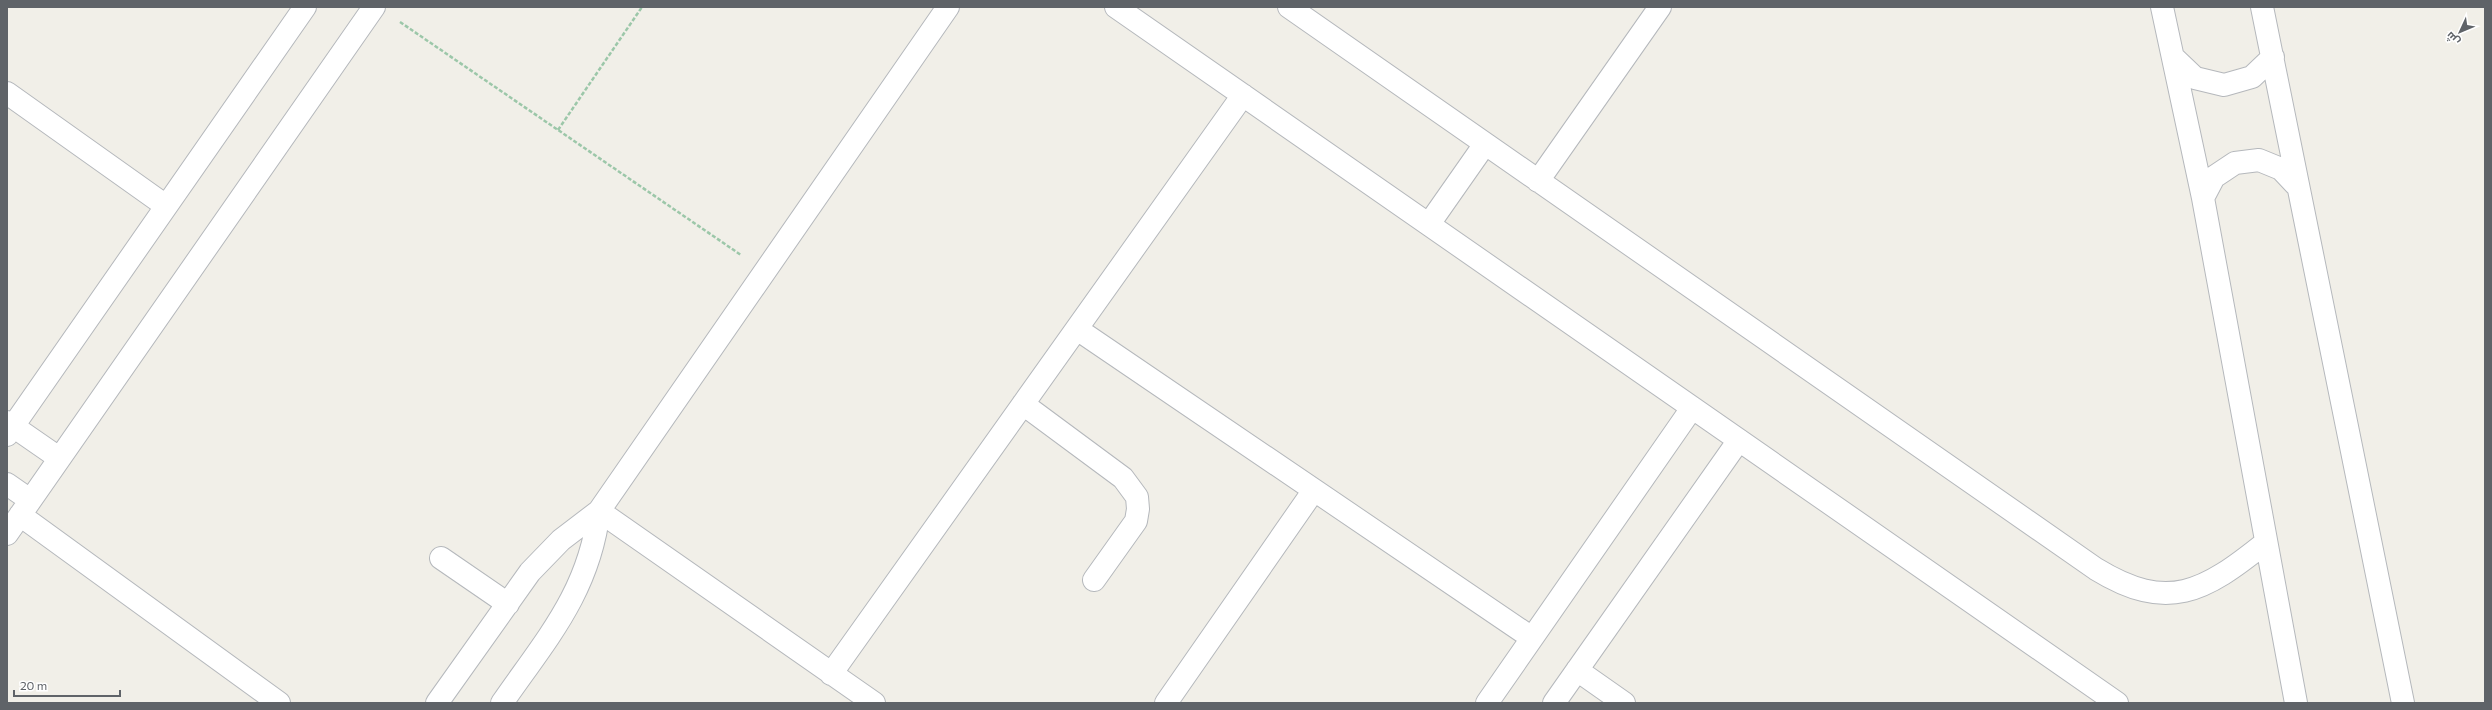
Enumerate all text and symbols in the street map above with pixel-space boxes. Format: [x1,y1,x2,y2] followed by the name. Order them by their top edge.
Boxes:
[2440,12,2480,52] north arrow
[2443,29,2463,49] text: ش
[14,672,120,698] scale bar
[20,678,47,692] text: 20 m

